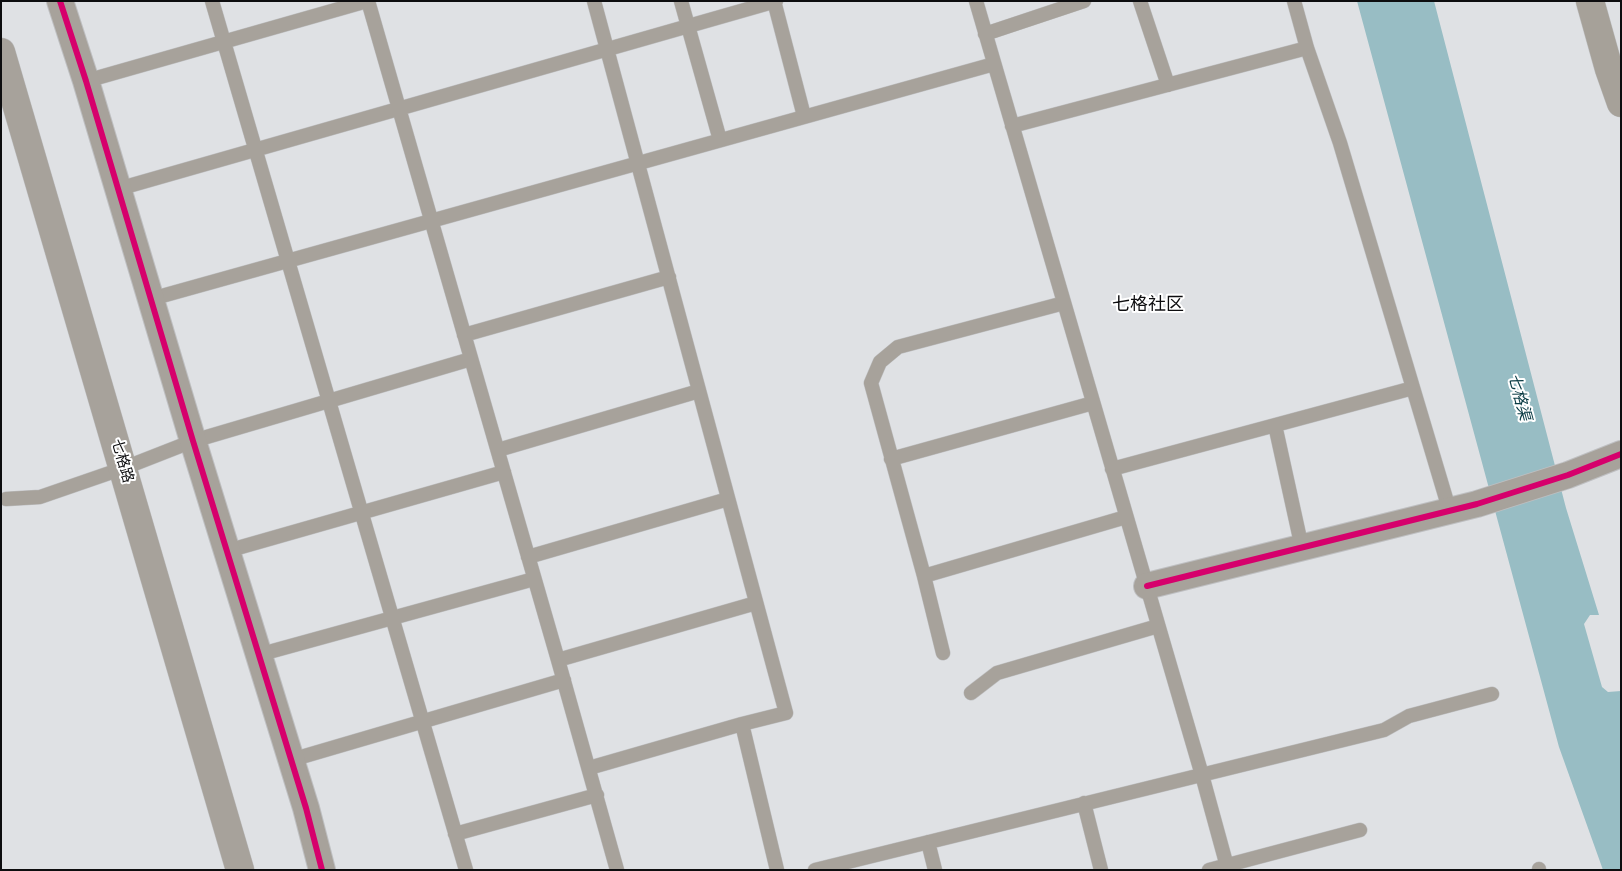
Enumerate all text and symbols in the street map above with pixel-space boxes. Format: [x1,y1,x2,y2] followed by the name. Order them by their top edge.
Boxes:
[1112,294,1184,316] district label: 七格社区
[1504,371,1534,423] water label: 七格渠
[107,437,137,485] street label: 七格路

